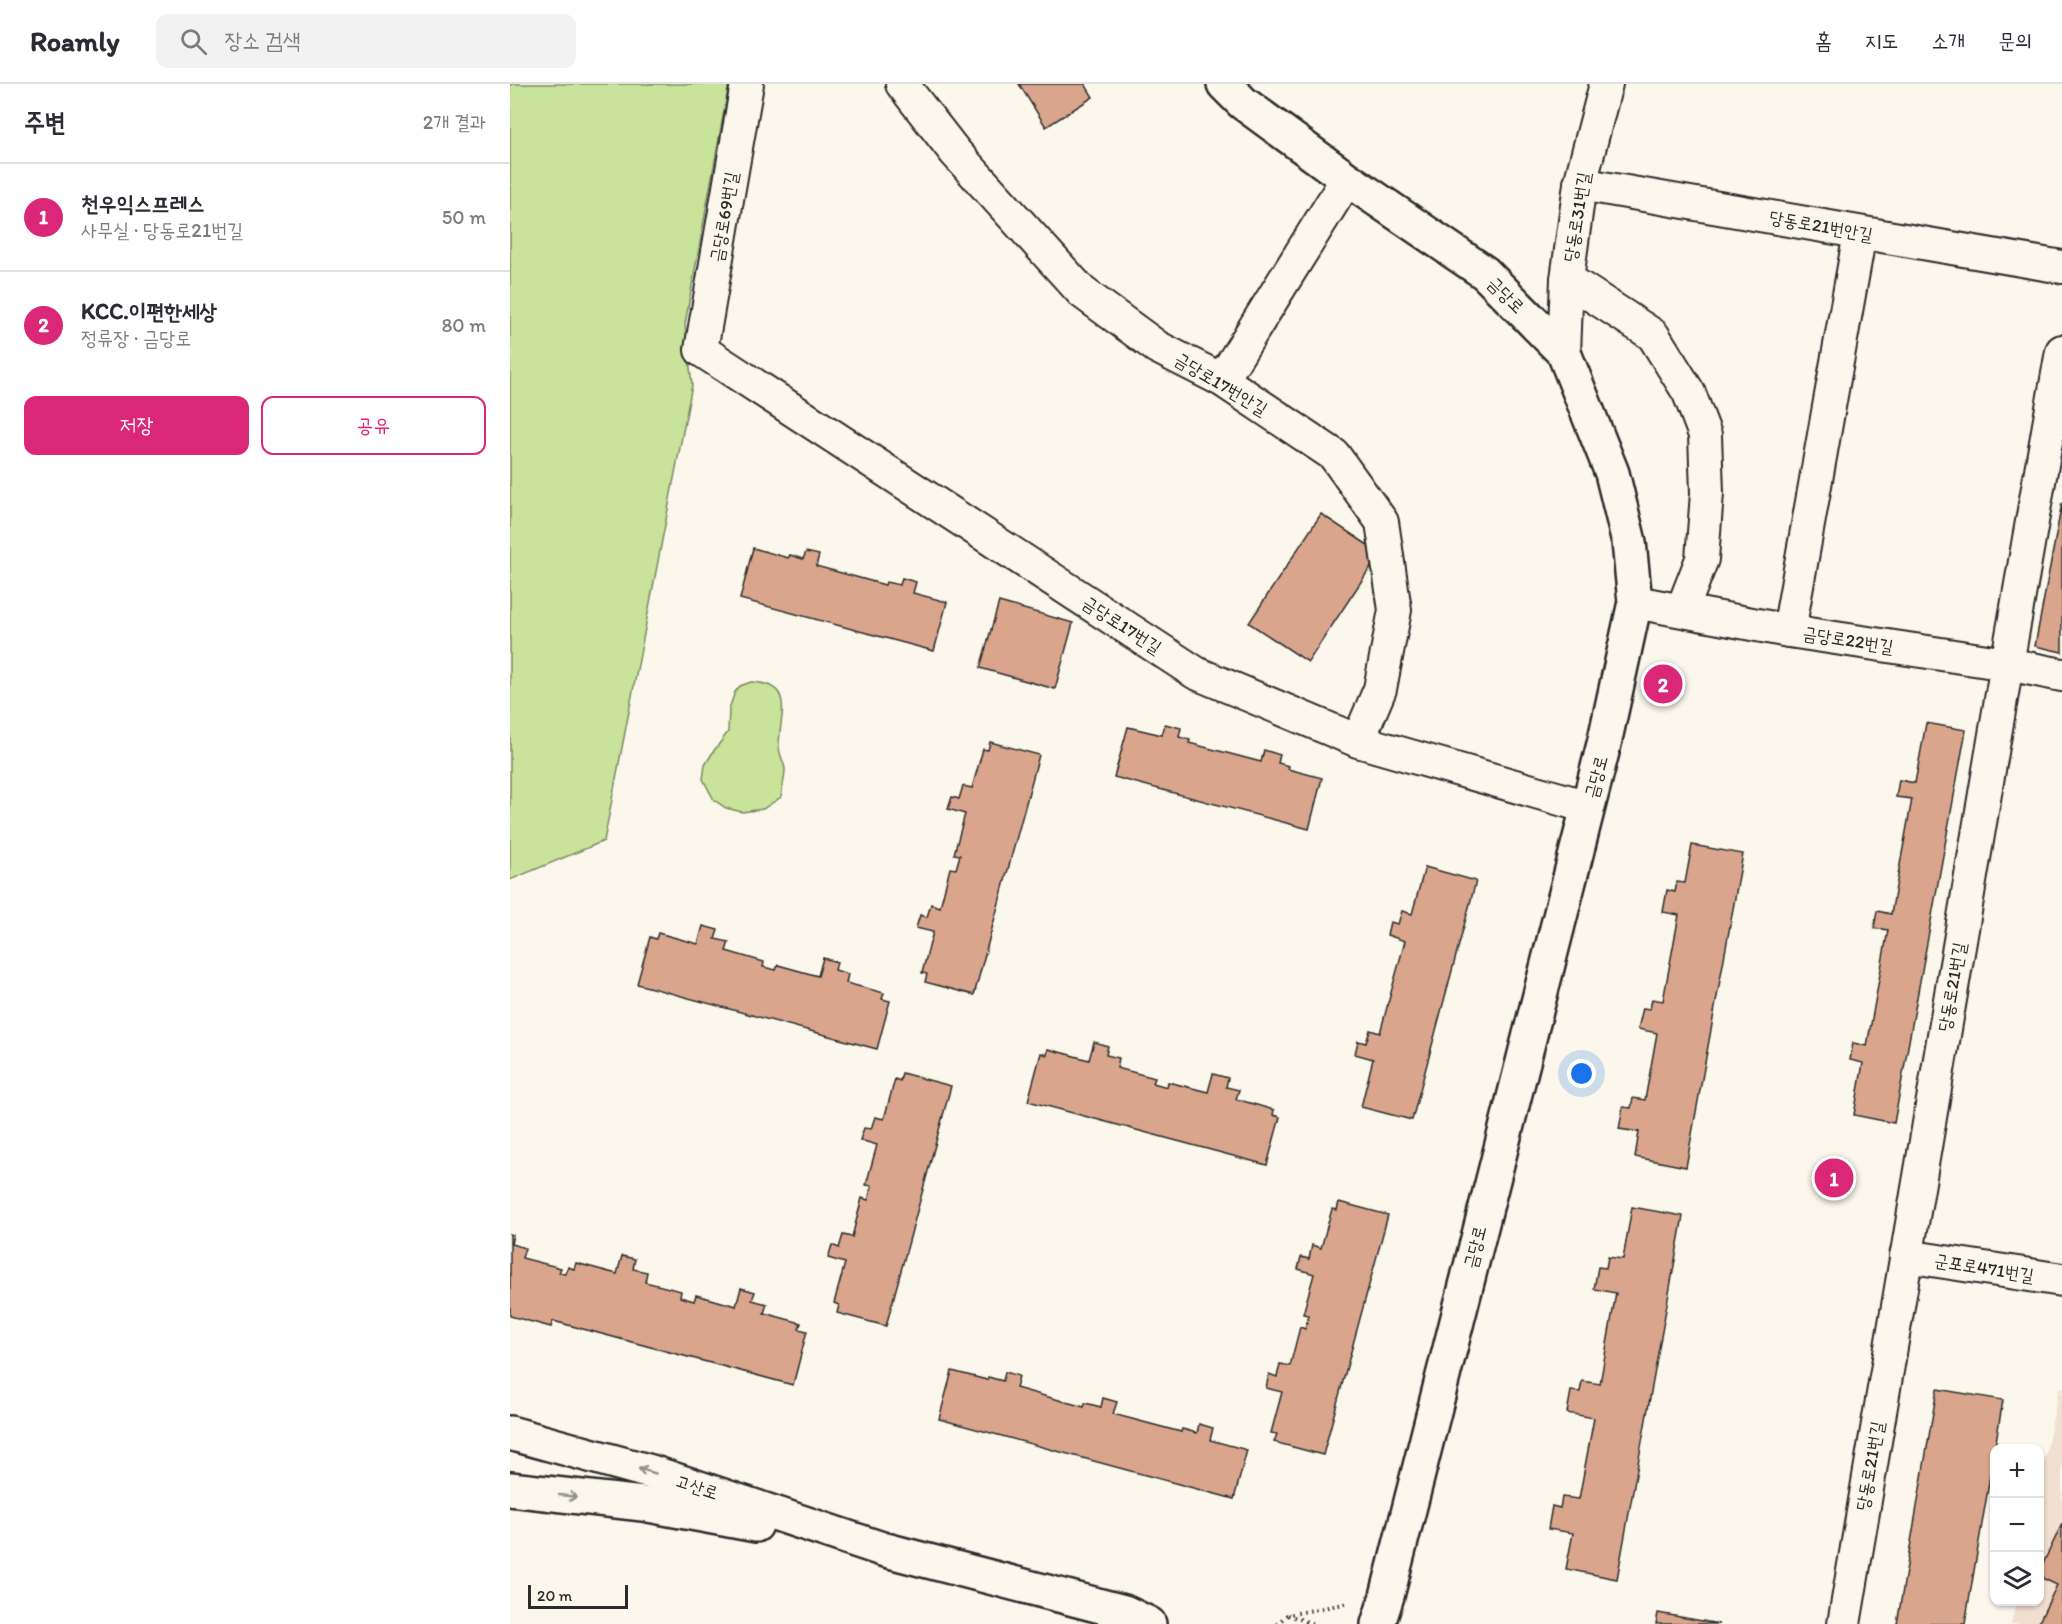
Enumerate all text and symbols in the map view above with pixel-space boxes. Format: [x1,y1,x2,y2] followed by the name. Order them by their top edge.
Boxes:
[156,14,576,68] search box
[30,24,120,58] text: Roamly
[177,25,210,58] icon: search
[225,27,300,54] text: 장소 검색
[1815,28,1832,53] text: 홈
[1865,28,1898,53] text: 지도
[1931,28,1965,53] text: 소개
[1998,28,2032,53] text: 문의
[24,106,66,138] text: 주변
[423,110,486,134] text: 2개 결과
[705,170,743,264] street label: 금당로69번길
[1559,170,1595,263] street label: 당동로31번길
[81,190,205,217] text: 천우익스프레스
[39,205,48,229] text: 1
[442,205,486,229] text: 50 m
[1768,206,1875,246] street label: 당동로21번안길
[81,218,243,242] text: 사무실 · 당동로21번길
[1483,272,1529,318] street label: 금당로
[81,298,217,325] text: KCC.이편한세상
[38,313,49,337] text: 2
[441,313,486,337] text: 80 m
[81,326,191,350] text: 정류장 · 금당로
[1171,348,1272,421] street label: 금당로17번안길
[24,396,249,455] button: 저장
[261,396,486,455] button: 공유
[1078,591,1166,659] street label: 금당로17번길
[1801,622,1895,658] street label: 금당로22번길
[1644,662,1682,706] pin: 2
[1580,753,1612,801] street label: 금당로
[1933,940,1971,1033] street label: 당동로21번길
[1567,1059,1596,1088] your location
[1814,1156,1854,1200] pin: 1
[1459,1223,1491,1271] street label: 금당로
[1933,1249,2036,1287] street label: 군포로471번길
[1851,1419,1889,1512] street label: 당동로21번길
[1990,1444,2044,1606] map controls
[1990,1444,2044,1498] button: +
[637,1465,656,1476] one-way arrow
[673,1470,721,1504] street label: 고산로
[558,1490,578,1501] one-way arrow
[1990,1498,2044,1552] button: −
[1990,1552,2044,1606] button: layers
[528,1582,628,1610] scale bar
[537,1586,572,1605] text: 20 m

